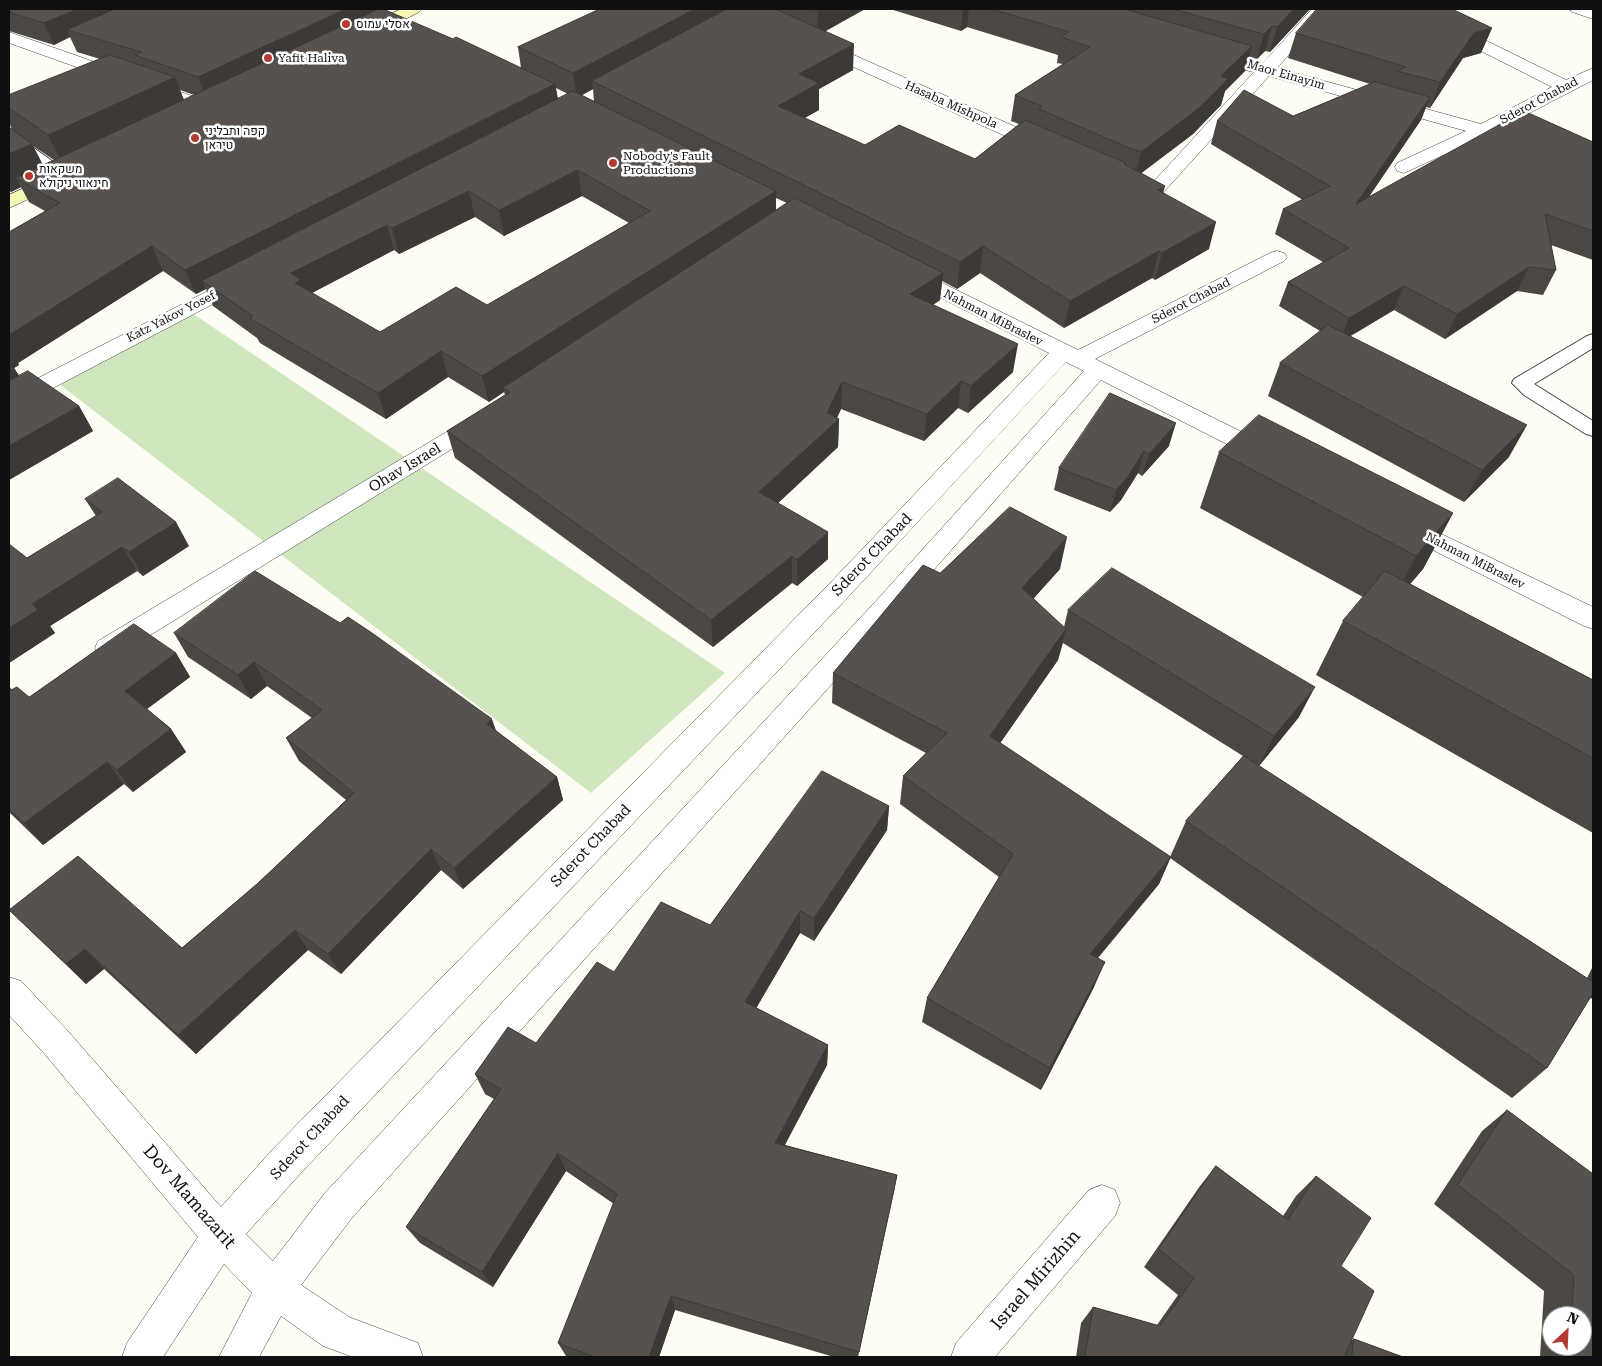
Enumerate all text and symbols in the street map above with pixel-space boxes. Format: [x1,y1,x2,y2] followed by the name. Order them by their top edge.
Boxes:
[356,17,410,31] place label: אסלי עמוס
[340,18,352,30] marker: אסלי עמוס
[278,51,345,65] place label: Yafit Haliva
[262,52,274,64] marker: Yafit Haliva
[1245,57,1327,93] street label: Maor Einayim
[1498,74,1580,128] street label: Sderot Chabad
[902,78,1000,132] street label: Hasaba Mishpola
[205,124,265,152] place label: קפה ותבליני טיראן
[189,132,201,144] marker: קפה ותבליני טיראן
[623,149,710,177] place label: Nobody's Fault Productions
[607,157,619,169] marker: Nobody's Fault Productions
[39,162,109,190] place label: משקאות חינאווי ניקולא
[23,170,35,182] marker: משקאות חינאווי ניקולא
[1149,275,1233,327] street label: Sderot Chabad
[941,287,1045,349] street label: Nahman MiBraslev
[124,288,218,346] street label: Katz Yakov Yosef
[366,439,444,497] street label: Ohav Israel
[828,510,916,600] street label: Sderot Chabad
[1423,530,1527,592] street label: Nahman MiBraslev
[547,801,635,891] street label: Sderot Chabad
[267,1092,353,1184] street label: Sderot Chabad
[138,1141,240,1253] street label: Dov Mamazarit
[987,1226,1085,1334] street label: Israel Mirizhin
[1542,1306,1592,1356] north arrow
[1565,1309,1581,1328] text: N

